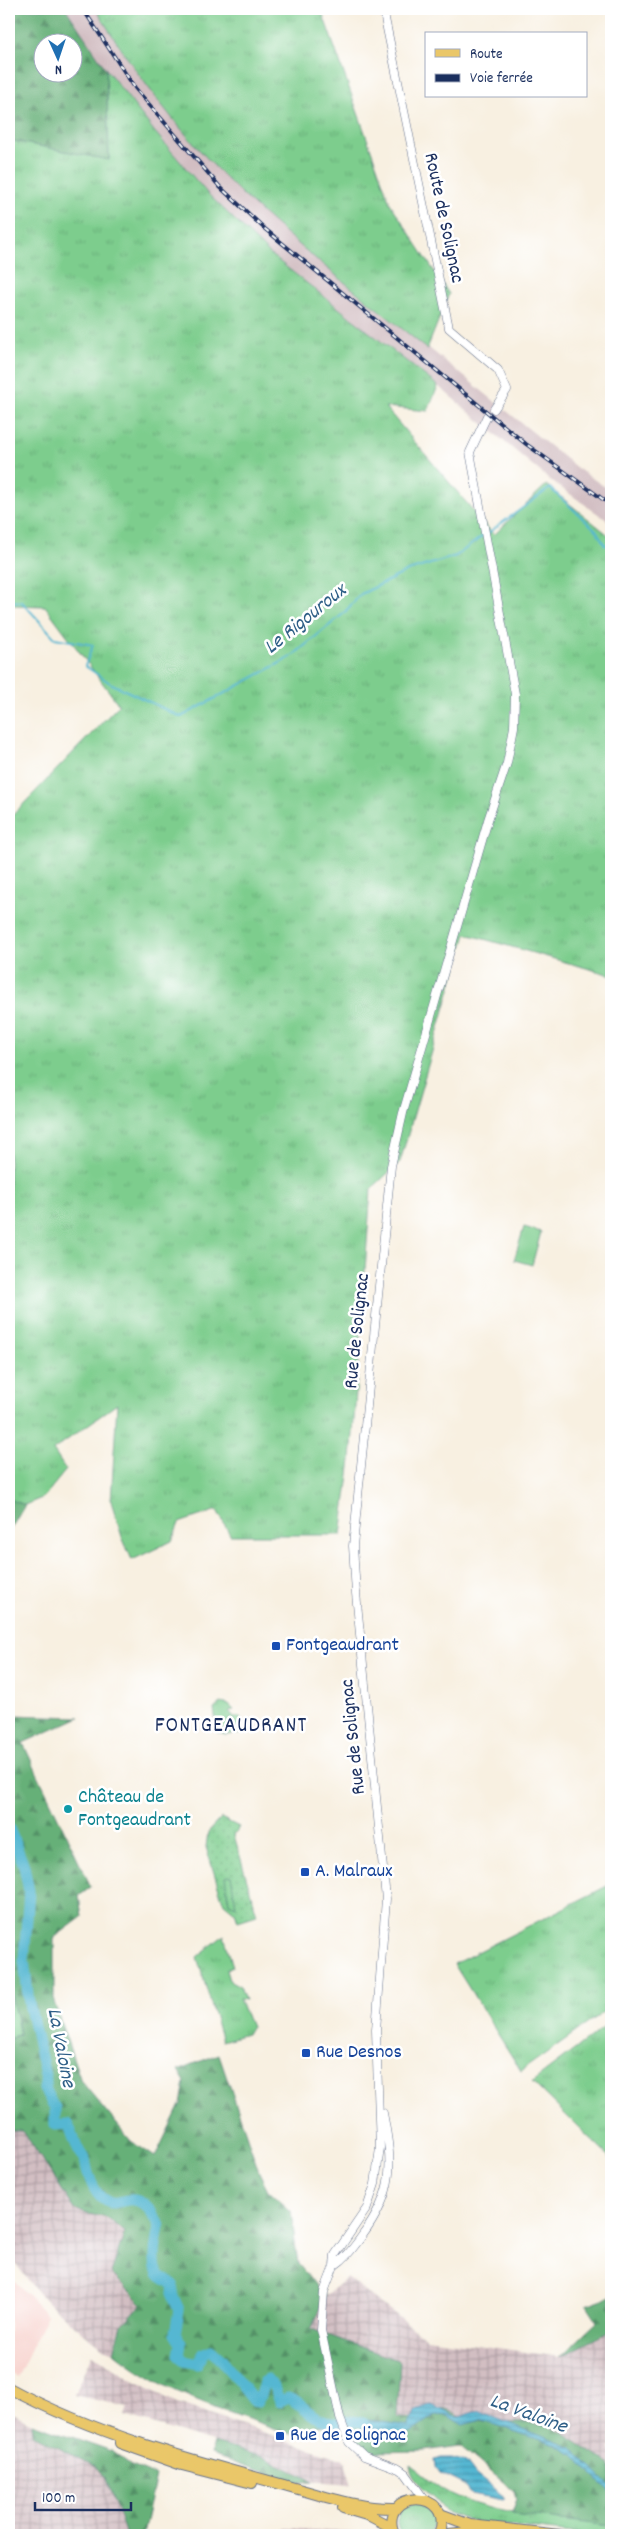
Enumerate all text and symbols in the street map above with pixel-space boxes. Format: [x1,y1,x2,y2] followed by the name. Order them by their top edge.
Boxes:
[32,32,82,82] north arrow
[425,32,588,98] legend
[470,44,503,66] text: Route
[55,59,63,79] text: N
[470,68,533,90] text: Voie ferrée
[416,150,470,286] street label: Route de Solignac
[258,576,355,663] water label: Le Rigouroux
[338,1272,378,1390] street label: Rue de Solignac
[286,1632,399,1660] place label: Fontgeaudrant
[270,1640,282,1652] marker: Fontgeaudrant
[334,1678,374,1796] street label: Rue de Solignac
[155,1711,307,1742] district label: FONTGEAUDRANT
[78,1784,191,1835] place label: Château de Fontgeaudrant
[62,1803,74,1815] marker: Château de Fontgeaudrant
[315,1858,393,1886] place label: A. Malraux
[299,1866,311,1878] marker: A. Malraux
[38,2006,83,2092] water label: La Valoine
[316,2039,402,2067] place label: Rue Desnos
[300,2047,312,2059] marker: Rue Desnos
[485,2387,573,2443] water label: La Valoine
[290,2422,406,2450] place label: Rue de Solignac
[274,2430,286,2442] marker: Rue de Solignac
[35,2479,131,2511] scale bar
[42,2488,75,2510] text: 100 m

